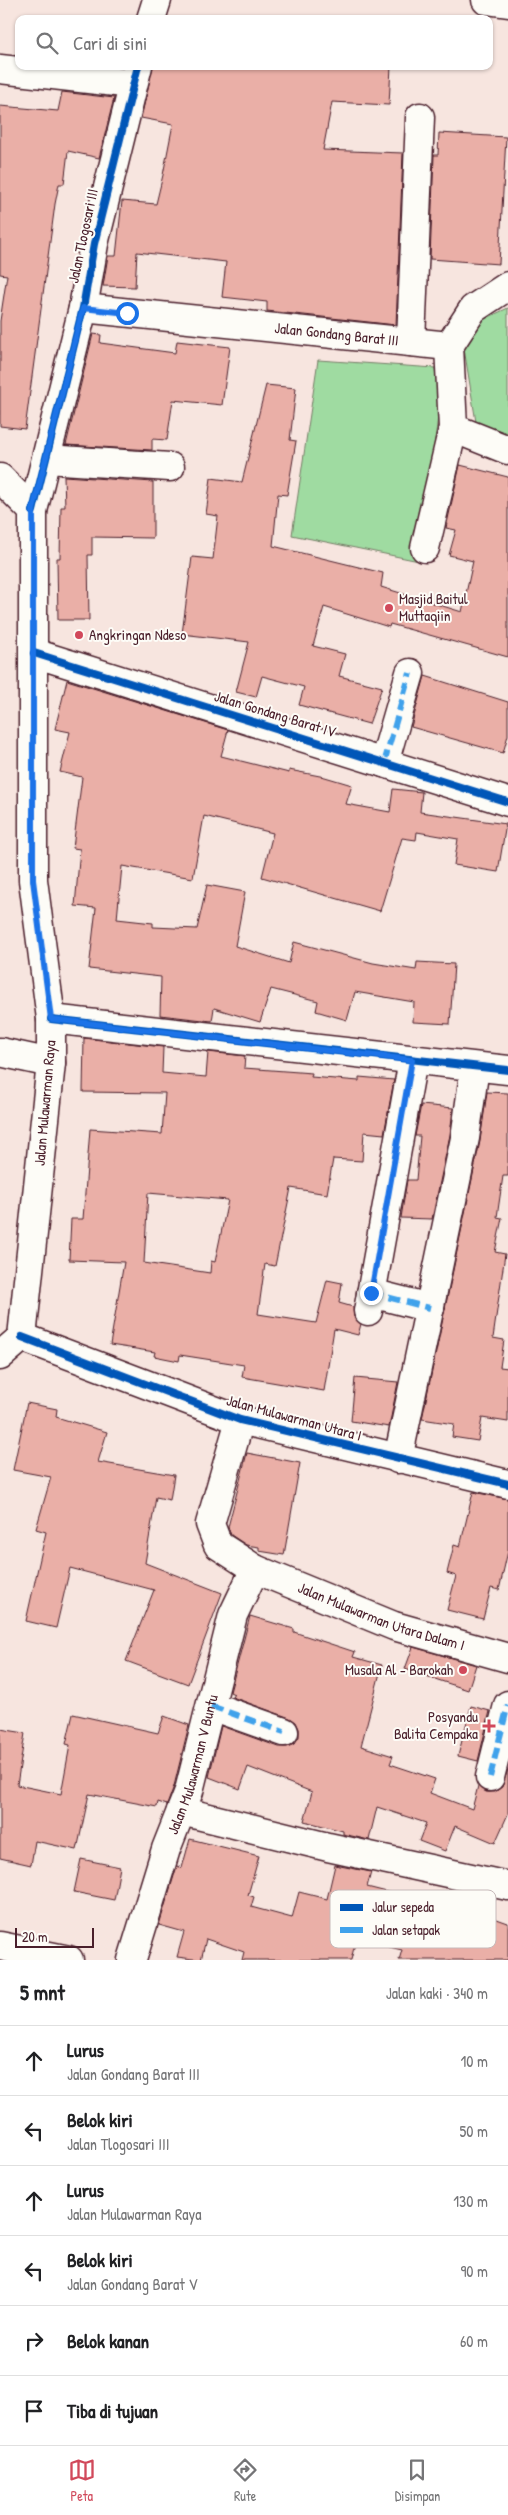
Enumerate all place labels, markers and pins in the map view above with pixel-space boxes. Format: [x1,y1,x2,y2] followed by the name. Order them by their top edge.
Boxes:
[399,588,468,626] place label: Masjid Baitul Muttaqiin
[383,602,395,614] marker: Masjid Baitul Muttaqiin
[89,624,186,645] place label: Angkringan Ndeso
[73,629,85,641] marker: Angkringan Ndeso
[345,1659,453,1680] place label: Musala Al - Barokah
[457,1664,469,1676] marker: Musala Al - Barokah
[394,1706,478,1744] place label: Posyandu Balita Cempaka
[482,1719,496,1733] marker: Posyandu Balita Cempaka

